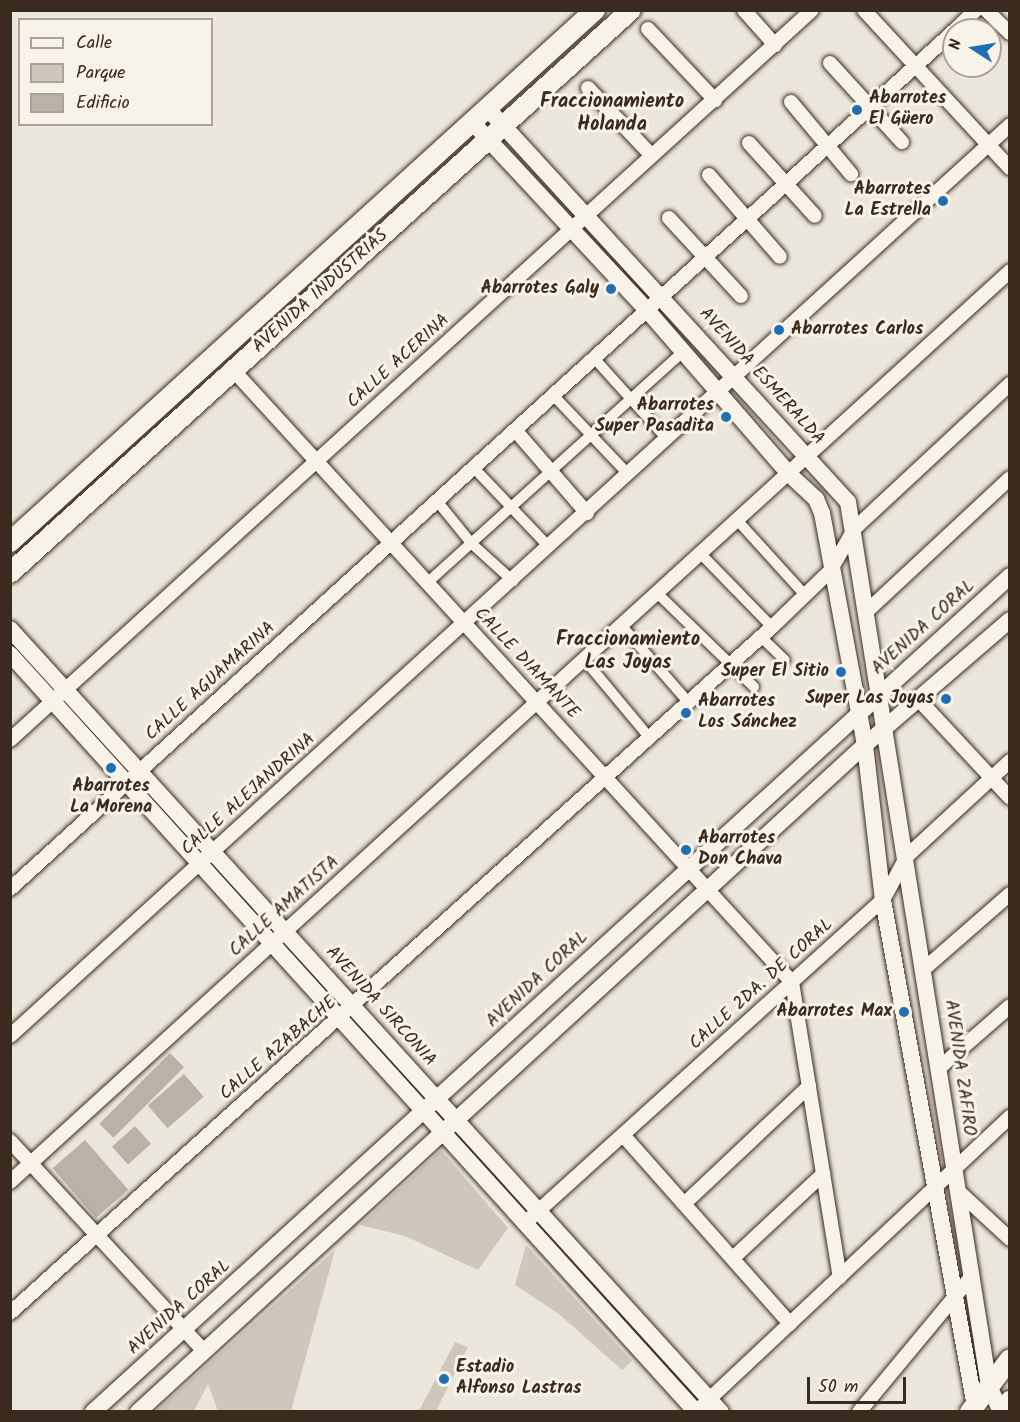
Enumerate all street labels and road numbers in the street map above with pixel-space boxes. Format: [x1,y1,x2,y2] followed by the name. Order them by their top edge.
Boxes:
[249,226,393,358] street label: AVENIDA INDUSTRIAS
[694,304,828,450] street label: AVENIDA ESMERALDA
[343,310,455,414] street label: CALLE ACERINA
[868,576,980,680] street label: AVENIDA CORAL
[469,604,583,724] street label: CALLE DIAMANTE
[142,618,280,746] street label: CALLE AGUAMARINA
[178,729,320,861] street label: CALLE ALEJANDRINA
[226,852,344,962] street label: CALLE AMATISTA
[686,915,838,1055] street label: CALLE 2DA. DE CORAL
[482,927,594,1033] street label: AVENIDA CORAL
[320,942,440,1072] street label: AVENIDA SIRCONIA
[216,992,342,1106] street label: CALLE AZABACHE
[939,999,979,1137] street label: AVENIDA ZAFIRO
[124,1256,236,1360] street label: AVENIDA CORAL

